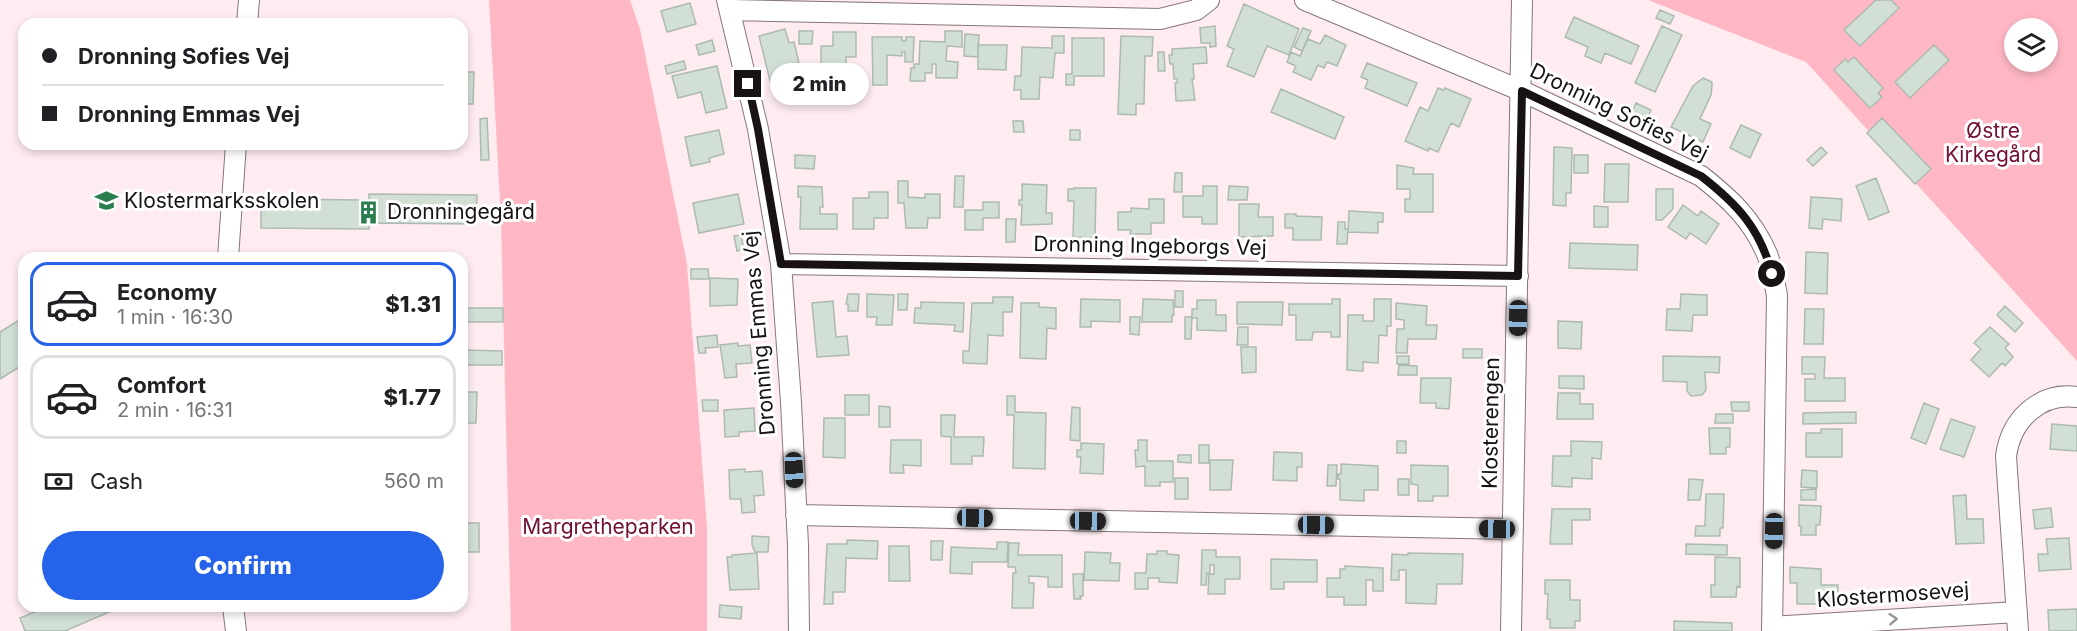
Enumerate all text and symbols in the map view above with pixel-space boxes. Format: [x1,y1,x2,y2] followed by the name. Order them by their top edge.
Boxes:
[2004,18,2058,72] map controls
[2004,18,2058,72] button: layers
[78,43,290,69] text: Dronning Sofies Vej
[1526,58,1712,166] street label: Dronning Sofies Vej
[769,63,868,105] callout: 2 min
[734,70,761,97] route end
[792,72,847,96] text: 2 min
[78,101,300,127] text: Dronning Emmas Vej
[1945,118,2041,167] park label: Østre Kirkegård
[93,188,119,214] school or university icon: Klostermarksskolen
[124,188,320,213] place label: Klostermarksskolen
[356,199,382,225] building icon: Dronningegård
[387,199,535,224] place label: Dronningegård
[737,230,780,436] street label: Dronning Emmas Vej
[1033,231,1267,260] street label: Dronning Ingeborgs Vej
[1758,260,1785,287] route start
[45,277,99,331] icon: car
[117,279,217,305] text: Economy
[385,291,441,317] text: $1.31
[1509,300,1527,336] car
[117,305,233,329] text: 1 min · 16:30
[1477,357,1504,489] street label: Klosterengen
[45,370,99,424] icon: car
[117,372,206,398] text: Comfort
[383,384,441,410] text: $1.77
[117,398,233,422] text: 2 min · 16:31
[784,452,804,488] car
[42,465,75,498] icon: cash
[90,468,143,494] text: Cash
[384,469,444,493] text: 560 m
[957,509,993,527] car
[1070,512,1106,530] car
[1765,513,1783,549] car
[522,514,694,539] park label: Margretheparken
[1298,516,1334,534] car
[1479,520,1515,538] car
[42,531,444,600] button: Confirm
[1816,577,1970,612] street label: Klostermosevej
[1889,613,1898,626] one-way arrow

